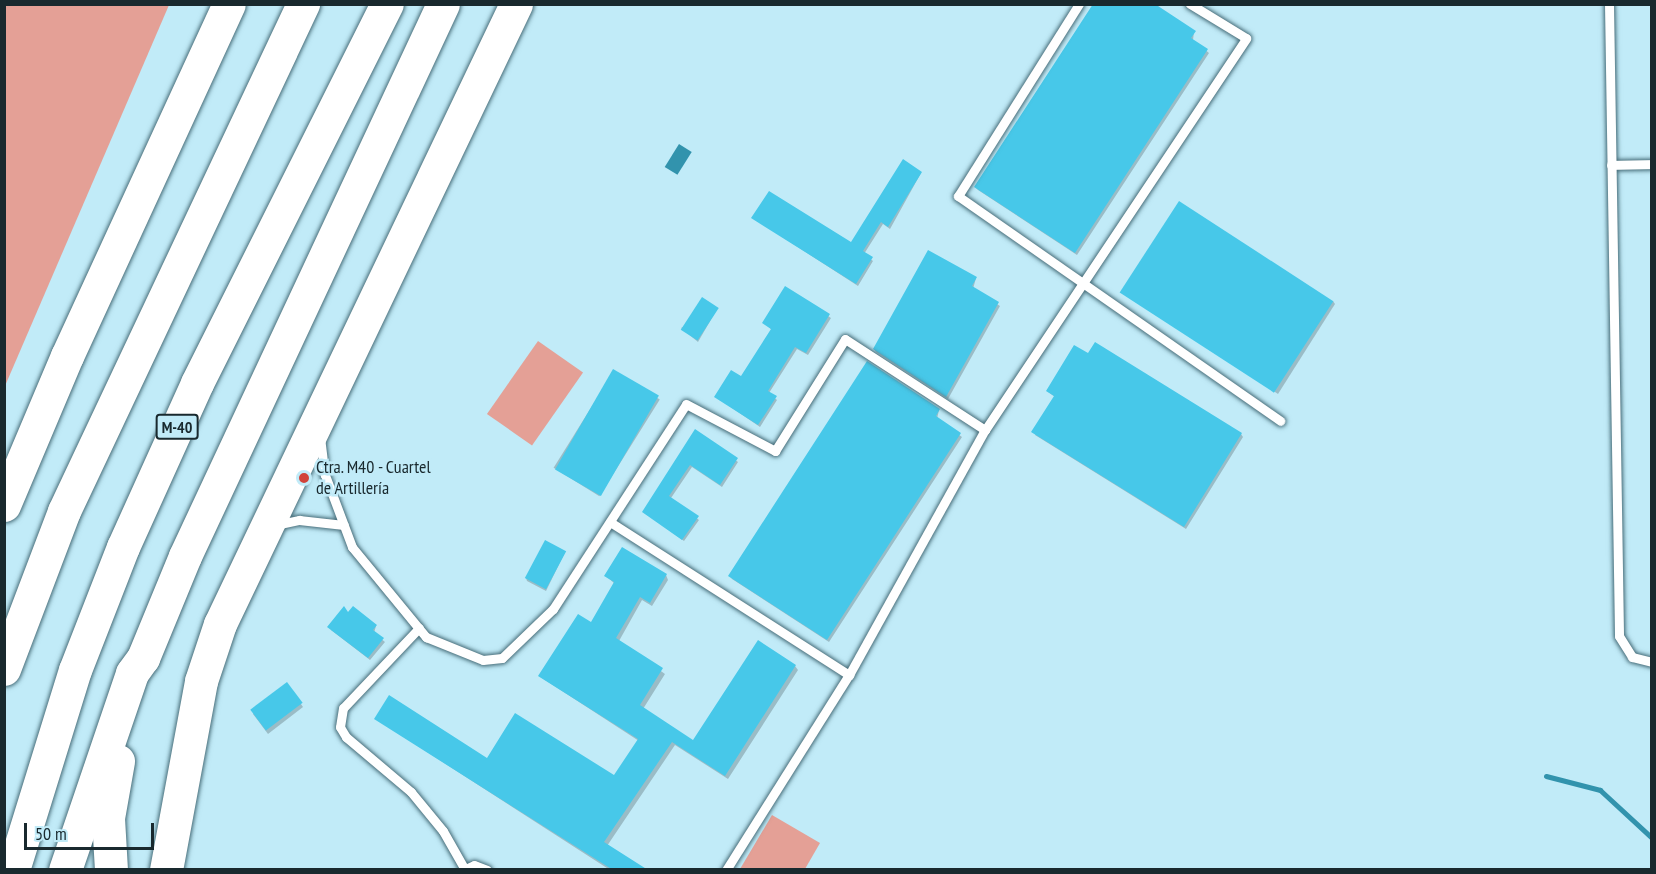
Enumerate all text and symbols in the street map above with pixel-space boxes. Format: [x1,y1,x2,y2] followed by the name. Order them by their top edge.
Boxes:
[154,414,200,440] road number: M-40
[316,457,433,500] place label: Ctra. M40 - Cuartel de Artillería
[297,471,311,485] marker: Ctra. M40 - Cuartel de Artillería
[27,811,158,849] scale bar
[35,822,67,845] text: 50 m

